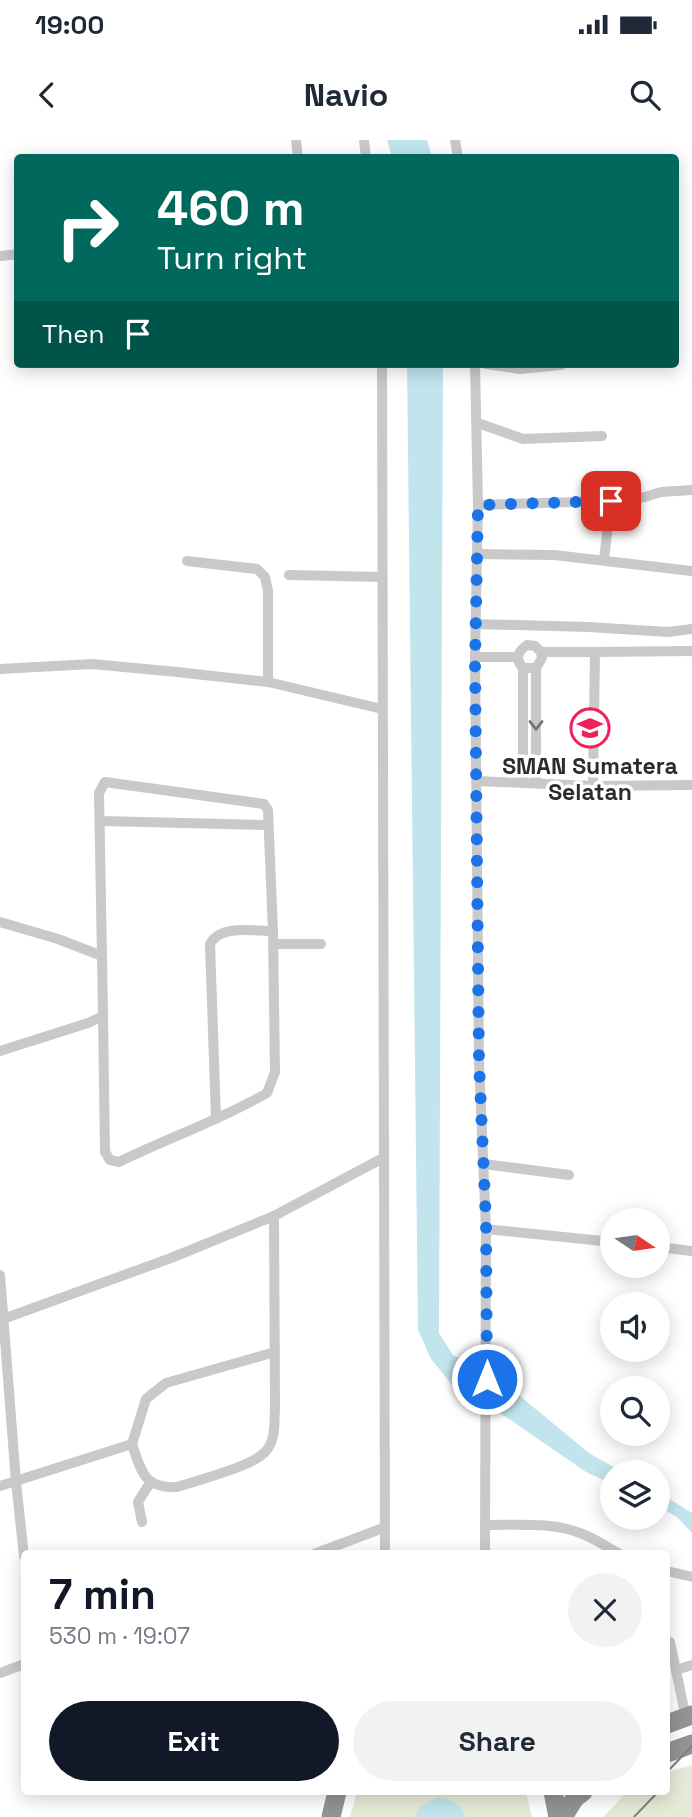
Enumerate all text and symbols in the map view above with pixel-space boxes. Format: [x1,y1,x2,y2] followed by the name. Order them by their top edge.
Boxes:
[35,8,104,42] text: 19:00
[304,75,388,115] text: Navio
[28,76,66,114] icon: back
[626,76,664,114] icon: search
[157,177,305,239] text: 460 m
[42,182,133,273] icon: right
[157,238,307,278] text: Turn right
[119,315,157,353] icon: arrive
[42,317,105,351] text: Then
[581,471,641,531] pin
[592,482,630,520] icon: arrive
[569,707,611,749] school or university icon: SMAN Sumatera Selatan
[528,721,544,731] one-way arrow
[502,751,678,807] place label: SMAN Sumatera Selatan
[600,1208,670,1278] north arrow
[600,1208,670,1530] map controls
[600,1292,670,1362] button: sound
[450,1342,524,1416] position arrow
[600,1376,670,1446] button: search
[600,1460,670,1530] button: layers
[49,1568,156,1621] text: 7 min
[568,1573,642,1647] button: close
[49,1621,190,1651] text: 530 m · 19:07
[49,1701,339,1781] button: Exit
[353,1701,642,1781] button: Share

